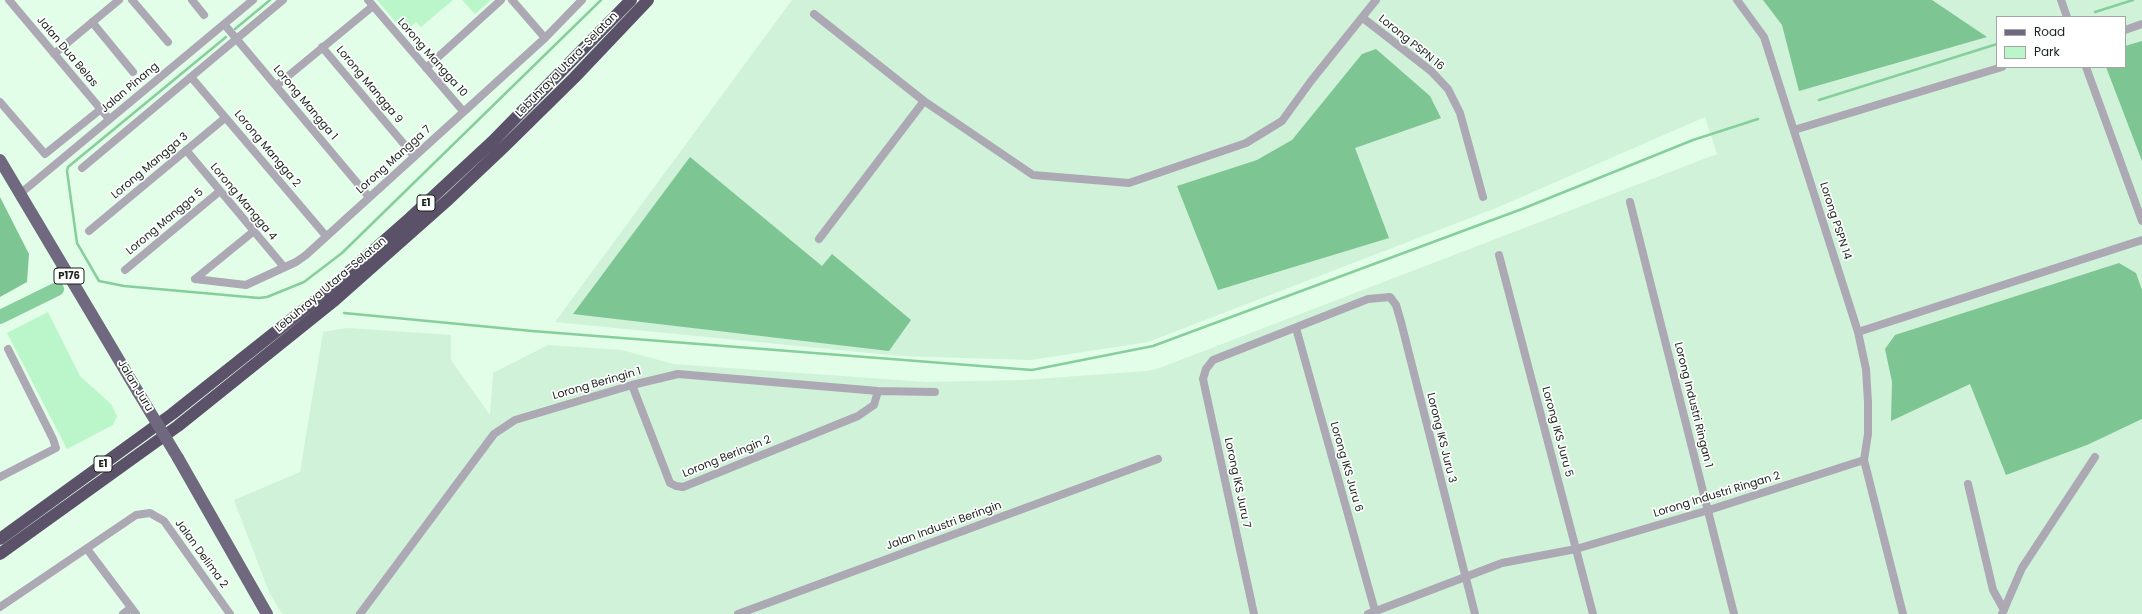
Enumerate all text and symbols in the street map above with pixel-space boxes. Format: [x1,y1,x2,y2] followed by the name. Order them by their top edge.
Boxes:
[513,10,621,120] street label: Lebuhraya Utara–Selatan
[1375,12,1447,74] street label: Lorong PSPN 16
[34,14,100,90] street label: Jalan Dua Belas
[394,16,470,100] street label: Lorong Mangga 10
[1996,16,2126,68] legend
[2034,23,2065,40] text: Road
[2034,43,2060,60] text: Park
[333,44,405,126] street label: Lorong Mangga 9
[98,60,162,116] street label: Jalan Pinang
[270,63,340,143] street label: Lorong Mangga 1
[231,108,303,190] street label: Lorong Mangga 2
[354,123,434,197] street label: Lorong Mangga 7
[109,130,191,202] street label: Lorong Mangga 3
[207,161,279,243] street label: Lorong Mangga 4
[1816,181,1854,261] street label: Lorong PSPN 14
[124,186,206,258] street label: Lorong Mangga 5
[417,195,435,211] road number: E1
[273,235,389,335] street label: Lebuhraya Utara–Selatan
[54,268,84,284] road number: P176
[1671,341,1715,469] street label: Lorong Industri Ringan 1
[115,358,155,414] street label: Jalan Juru
[551,365,643,403] street label: Lorong Beringin 1
[1539,385,1575,479] street label: Lorong IKS Juru 5
[1423,392,1459,484] street label: Lorong IKS Juru 3
[1327,420,1365,514] street label: Lorong IKS Juru 6
[681,433,773,481] street label: Lorong Beringin 2
[1221,437,1253,529] street label: Lorong IKS Juru 7
[94,456,112,472] road number: E1
[1652,469,1782,521] street label: Lorong Industri Ringan 2
[885,499,1003,553] street label: Jalan Industri Beringin
[172,517,230,591] street label: Jalan Delima 2

